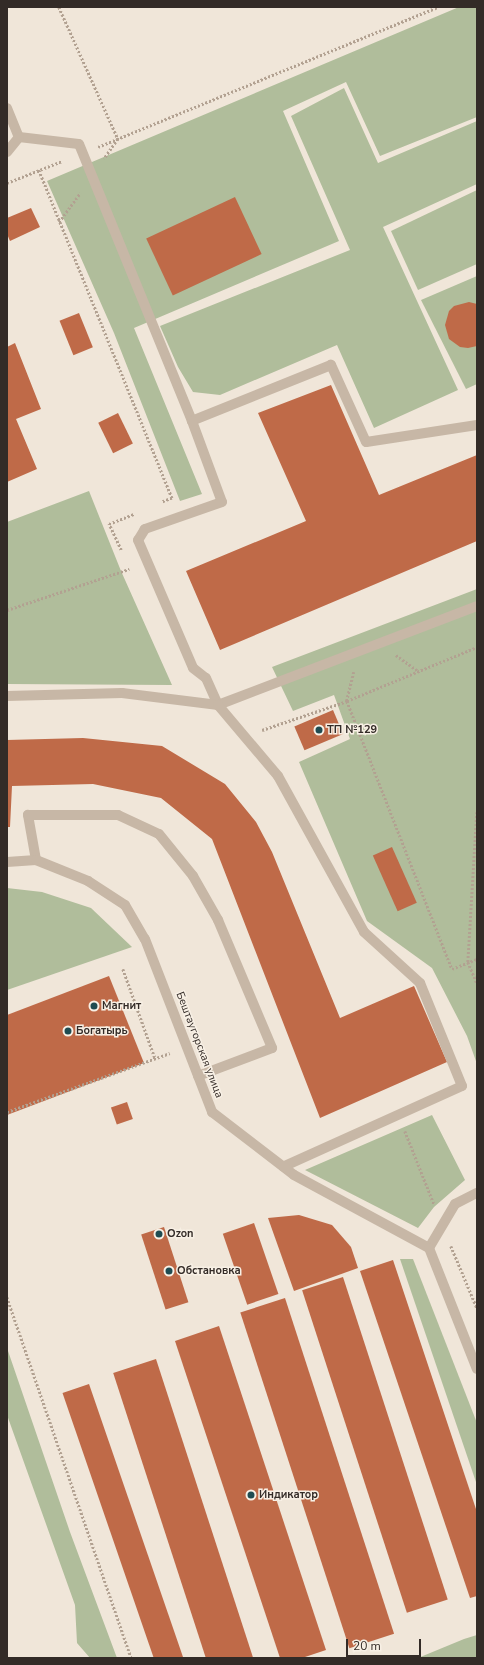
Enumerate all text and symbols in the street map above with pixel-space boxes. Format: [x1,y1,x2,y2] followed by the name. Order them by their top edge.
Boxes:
[327,723,377,737] place label: ТП №129
[314,725,324,735] marker: ТП №129
[173,990,225,1100] street label: Бештаугорская улица
[102,999,141,1013] place label: Магнит
[89,1001,99,1011] marker: Магнит
[76,1024,128,1038] place label: Богатырь
[63,1026,73,1036] marker: Богатырь
[167,1227,194,1241] place label: Ozon
[154,1229,164,1239] marker: Ozon
[177,1264,241,1278] place label: Обстановка
[164,1266,174,1276] marker: Обстановка
[259,1488,318,1502] place label: Индикатор
[246,1490,256,1500] marker: Индикатор
[348,1631,423,1657] scale bar
[353,1638,381,1654] text: 20 m

